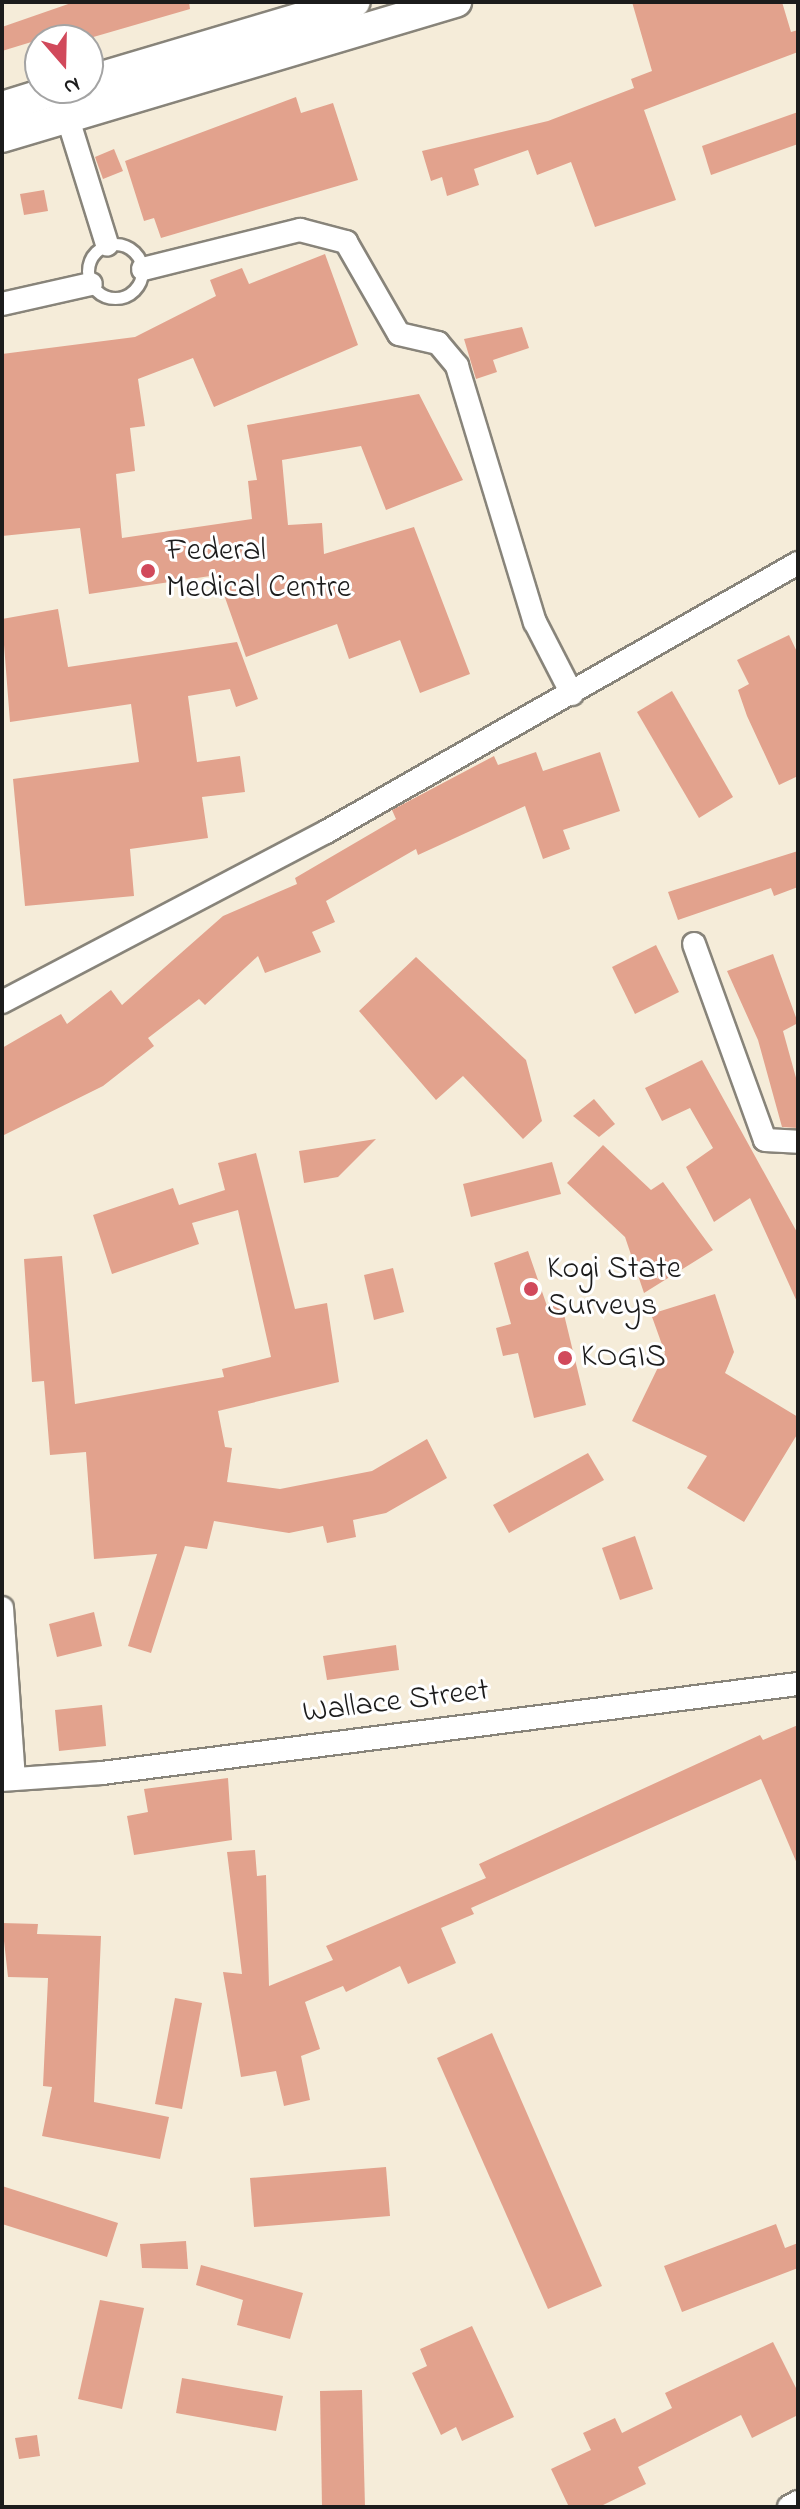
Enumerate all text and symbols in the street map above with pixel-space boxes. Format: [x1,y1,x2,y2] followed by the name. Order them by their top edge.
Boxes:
[24,24,104,104] north arrow
[59,67,84,102] text: N
[166,534,351,609] place label: Federal Medical Centre
[137,560,159,582] marker: Federal Medical Centre
[547,1252,681,1327] place label: Kogi State Surveys
[522,1280,540,1298] marker: Kogi State Surveys
[581,1339,666,1377] place label: KOGIS
[556,1349,574,1367] marker: KOGIS
[301,1673,491,1733] street label: Wallace Street

